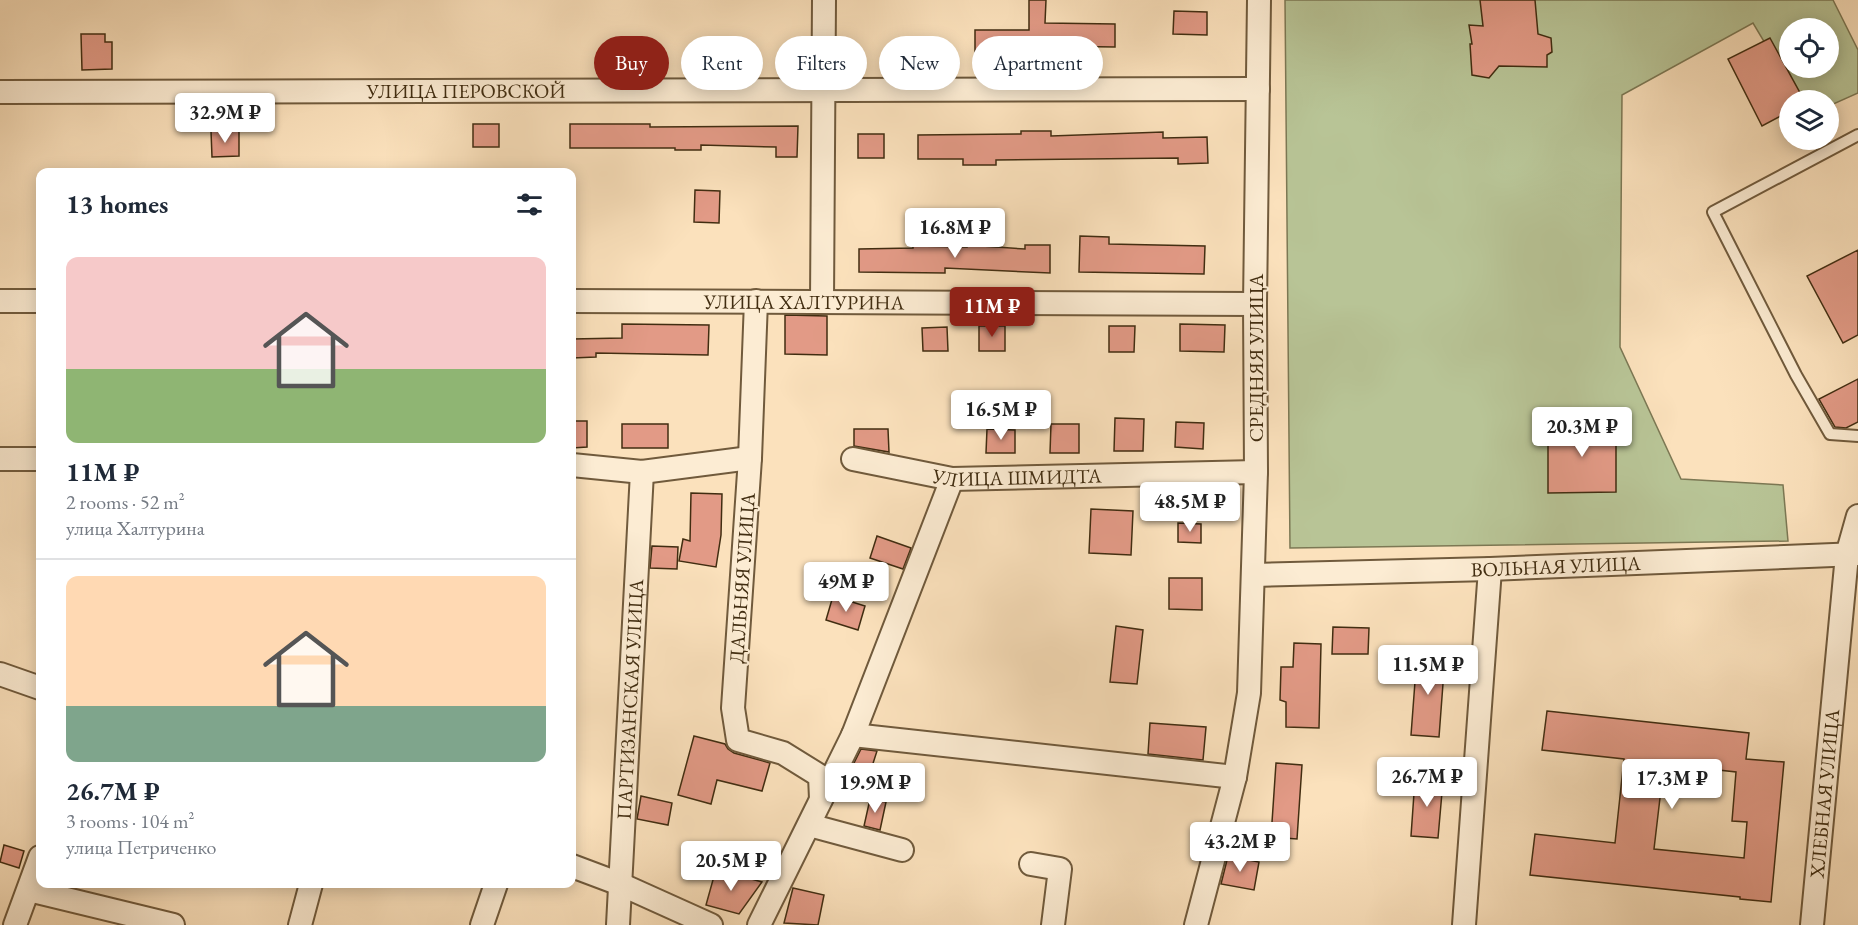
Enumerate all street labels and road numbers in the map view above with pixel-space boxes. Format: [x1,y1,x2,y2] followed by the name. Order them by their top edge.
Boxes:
[366,78,565,104] street label: УЛИЦА ПЕРОВСКОЙ
[1243,274,1269,442] street label: СРЕДНЯЯ УЛИЦА
[703,289,904,315] street label: УЛИЦА ХАЛТУРИНА
[929,462,1102,493] street label: УЛИЦА ШМИДТА
[723,492,761,664] street label: ДАЛЬНЯЯ УЛИЦА
[1470,550,1642,582] street label: ВОЛЬНАЯ УЛИЦА
[611,578,649,820] street label: ПАРТИЗАНСКАЯ УЛИЦА
[1803,708,1845,880] street label: ХЛЕБНАЯ УЛИЦА

